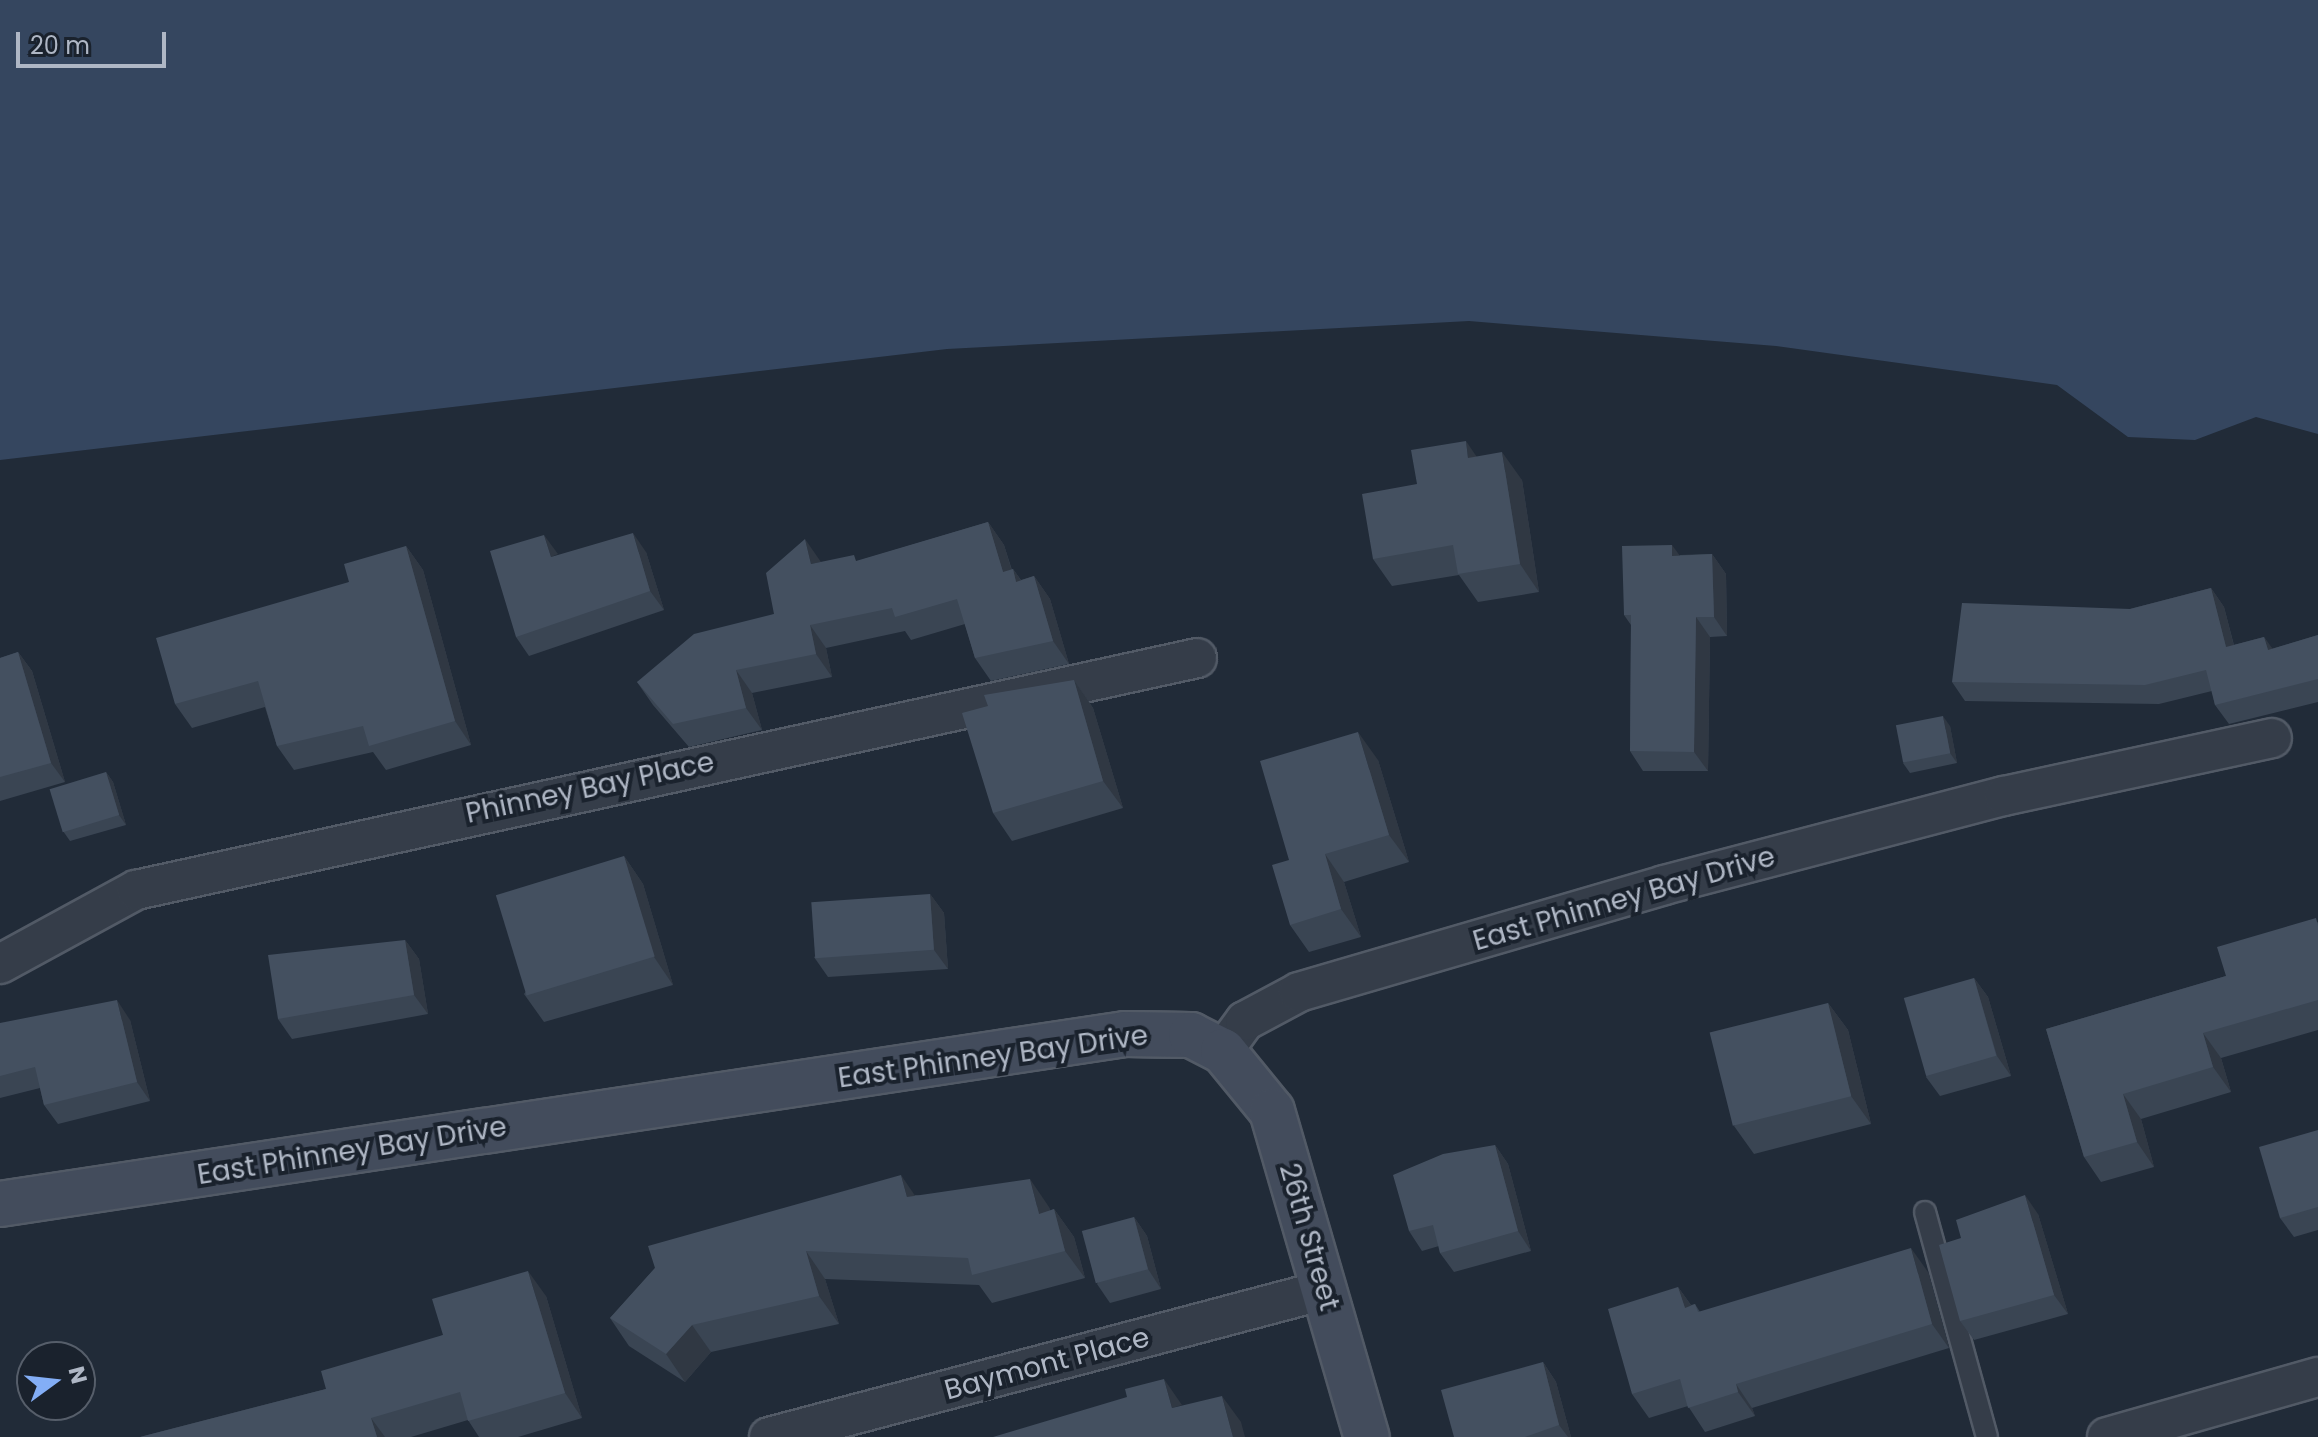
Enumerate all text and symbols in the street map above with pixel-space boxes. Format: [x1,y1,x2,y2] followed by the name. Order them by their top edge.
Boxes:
[20,16,170,66] scale bar
[30,29,90,62] text: 20 m
[463,745,717,831] street label: Phinney Bay Place
[1469,840,1779,958] street label: East Phinney Bay Drive
[836,1019,1150,1095] street label: East Phinney Bay Drive
[195,1110,509,1192] street label: East Phinney Bay Drive
[1272,1160,1346,1314] street label: 26th Street
[941,1321,1153,1407] street label: Baymont Place
[16,1341,96,1421] north arrow
[61,1363,95,1387] text: N

